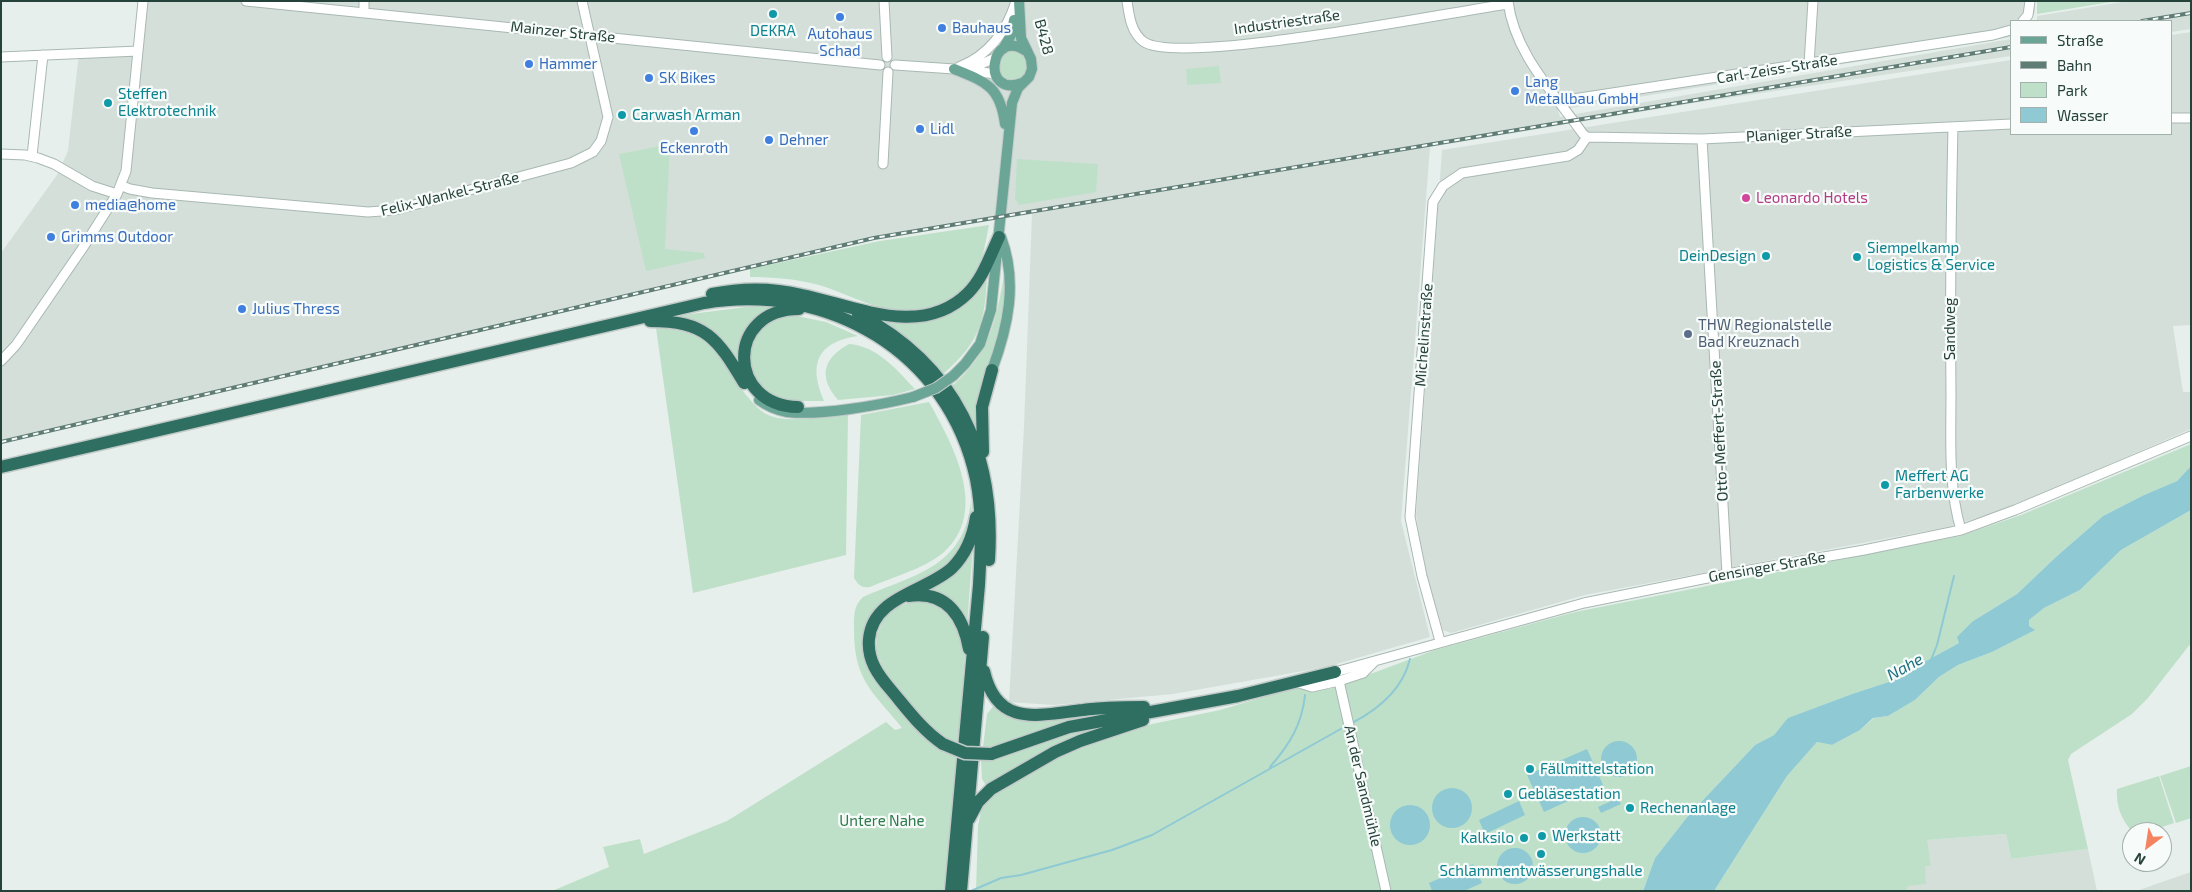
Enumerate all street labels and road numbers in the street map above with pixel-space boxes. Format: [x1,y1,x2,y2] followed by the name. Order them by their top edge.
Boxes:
[1233,6,1341,38] street label: Industriestraße
[1031,17,1057,57] street label: B428
[510,18,616,46] street label: Mainzer Straße
[1715,51,1839,87] street label: Carl-Zeiss-Straße
[1746,122,1852,146] street label: Planiger Straße
[379,168,521,220] street label: Felix-Wankel-Straße
[1411,283,1437,387] street label: Michelinstraße
[1941,298,1959,360] street label: Sandweg
[1706,360,1732,502] street label: Otto-Meffert-Straße
[1707,548,1827,586] street label: Gensinger Straße
[1340,723,1386,849] street label: An der Sandmühle

